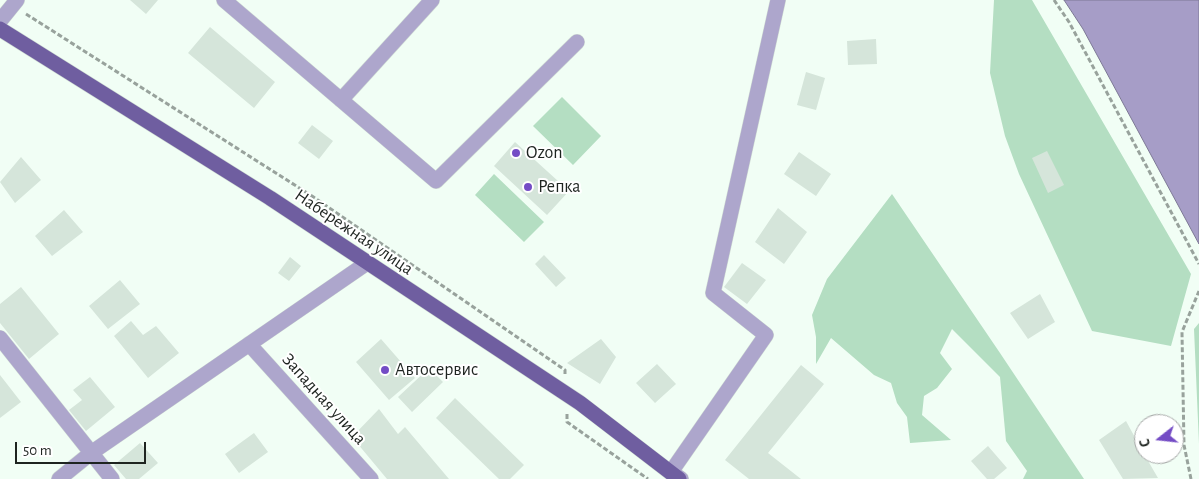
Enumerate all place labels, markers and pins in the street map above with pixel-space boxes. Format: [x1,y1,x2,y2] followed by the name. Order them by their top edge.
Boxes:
[526,142,563,164] place label: Ozon
[510,147,522,159] marker: Ozon
[538,176,580,198] place label: Репка
[522,181,534,193] marker: Репка
[395,359,478,381] place label: Автосервис
[379,364,391,376] marker: Автосервис

